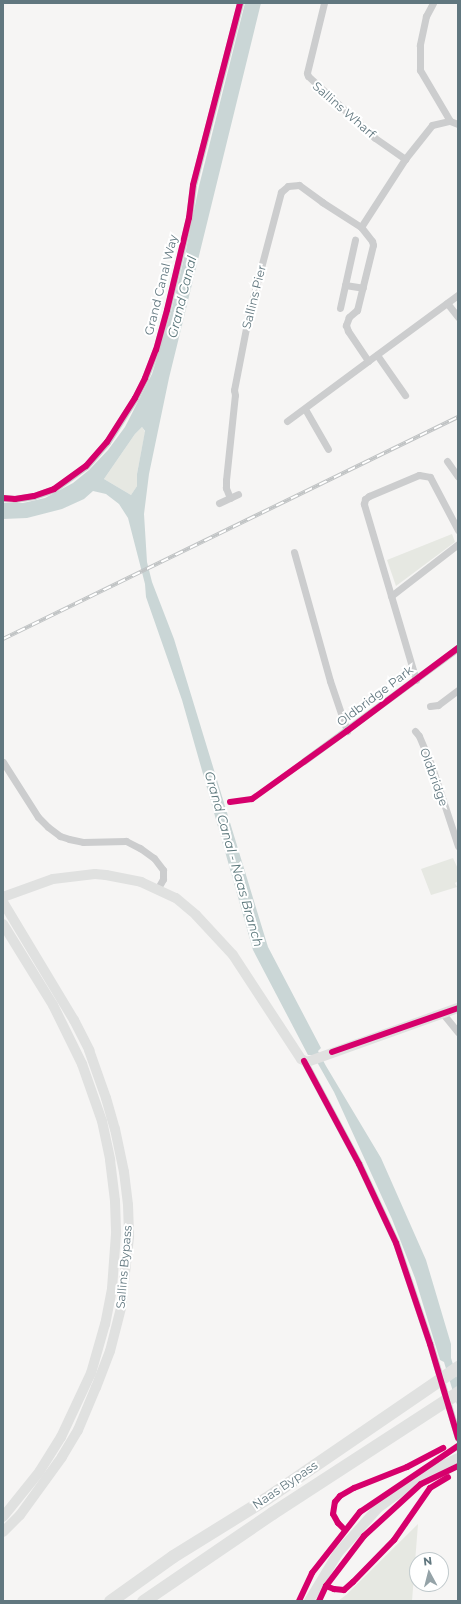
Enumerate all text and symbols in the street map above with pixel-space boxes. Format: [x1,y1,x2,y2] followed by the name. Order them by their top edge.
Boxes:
[310,79,378,141] street label: Sallins Wharf
[142,233,180,337] street label: Grand Canal Way
[164,254,200,340] water label: Grand Canal
[239,264,269,330] street label: Sallins Pier
[334,663,416,729] street label: Oldbridge Park
[417,746,451,808] street label: Oldbridge
[201,769,267,949] water label: Grand Canal - Naas Branch
[113,1225,135,1309] street label: Sallins Bypass
[250,1458,320,1512] street label: Naas Bypass
[409,1552,449,1592] north arrow
[422,1554,433,1569] text: N

